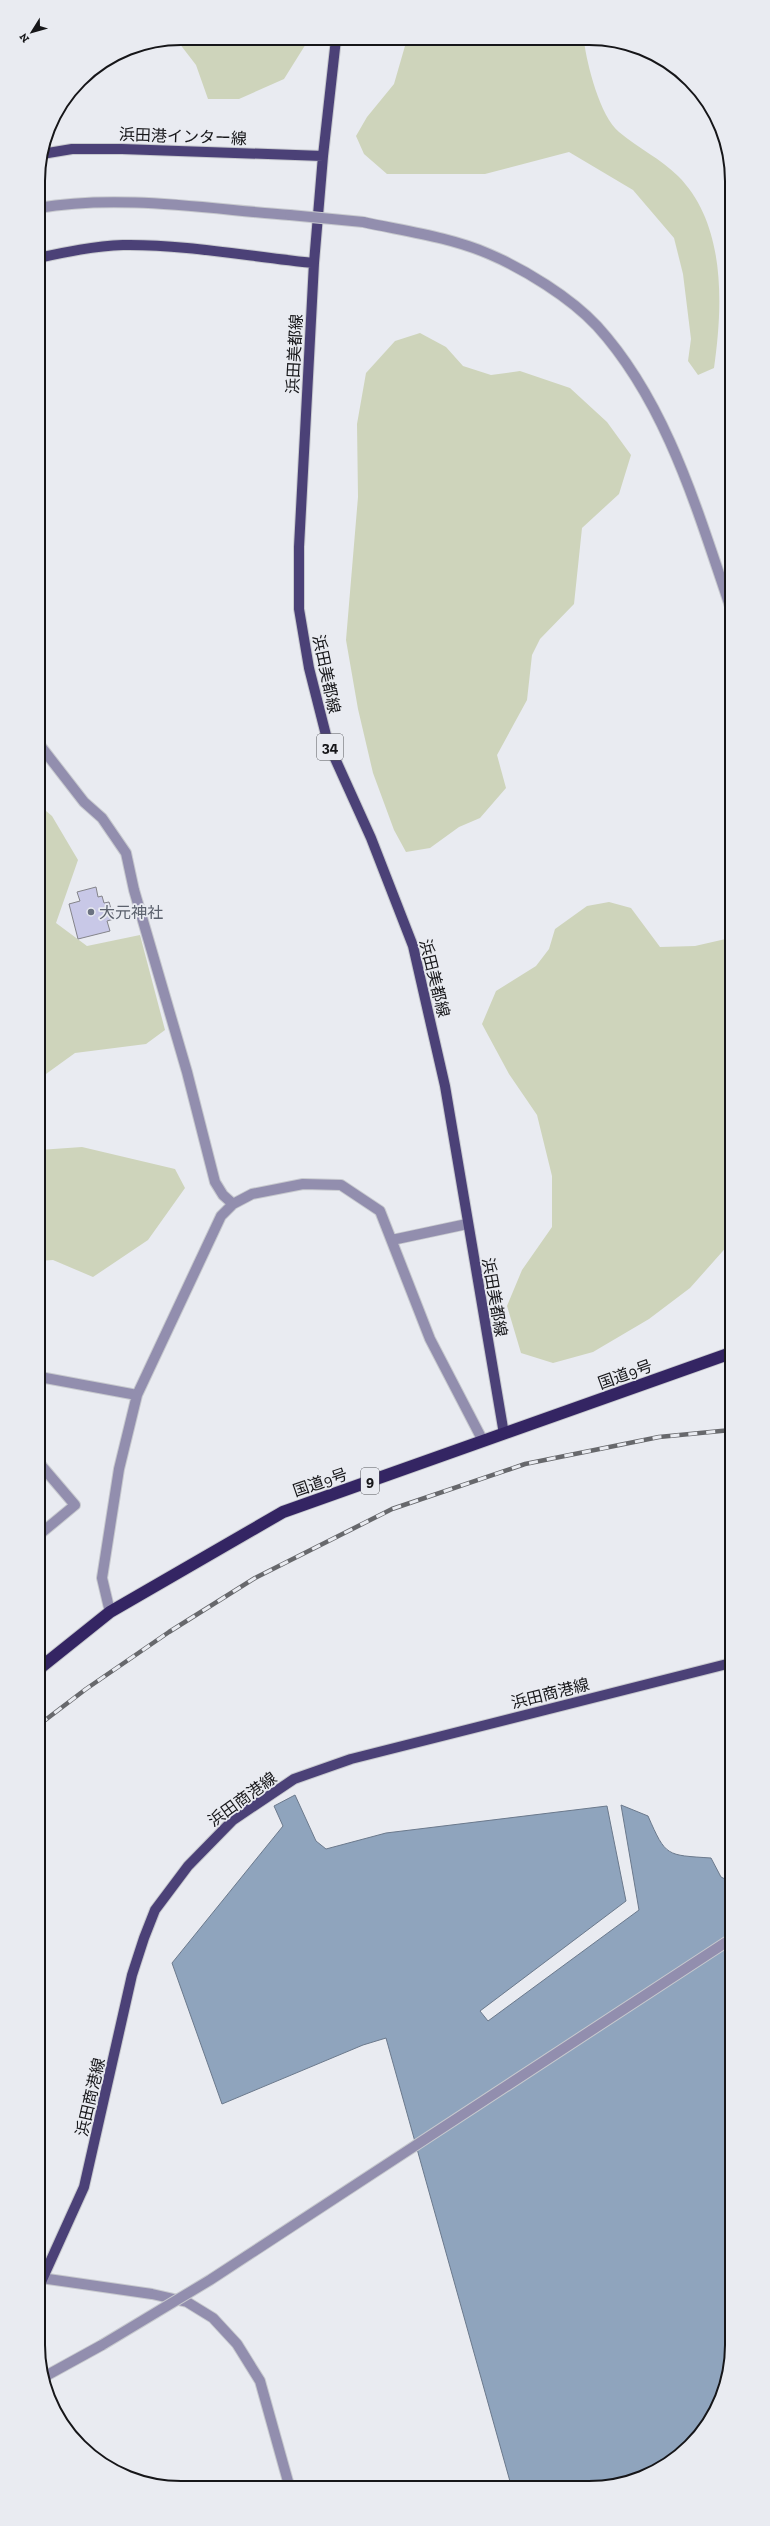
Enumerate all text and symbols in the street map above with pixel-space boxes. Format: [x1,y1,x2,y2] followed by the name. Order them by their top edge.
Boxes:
[12,12,52,52] north arrow
[16,30,32,45] text: N
[119,125,247,148] street label: 浜田港インター線
[283,314,306,394] street label: 浜田美都線
[309,633,344,715] street label: 浜田美都線
[317,734,343,760] road number: 34
[99,903,163,922] place label: 大元神社
[86,907,96,917] marker: 大元神社
[416,937,453,1019] street label: 浜田美都線
[478,1256,511,1338] street label: 浜田美都線
[595,1356,655,1393] street label: 国道9号
[290,1464,350,1501] street label: 国道9号
[361,1468,379,1494] road number: 9
[509,1675,591,1712] street label: 浜田商港線
[204,1768,280,1831] street label: 浜田商港線
[72,2056,109,2138] street label: 浜田商港線

